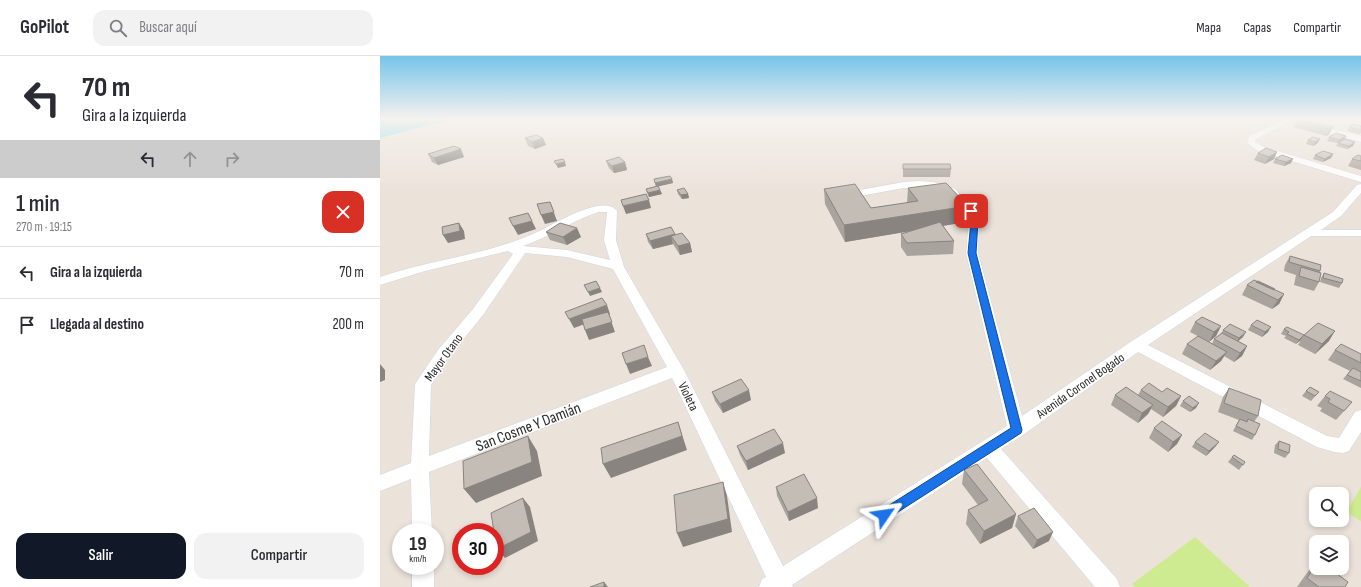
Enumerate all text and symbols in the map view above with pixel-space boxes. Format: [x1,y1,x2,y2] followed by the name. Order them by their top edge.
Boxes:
[93,10,373,46] search box
[20,16,69,39] text: GoPilot
[107,17,129,39] icon: search
[139,18,197,37] text: Buscar aquí
[1196,19,1221,36] text: Mapa
[1243,19,1271,36] text: Capas
[1293,19,1341,36] text: Compartir
[82,71,130,104] text: 70 m
[16,72,68,124] icon: left
[82,105,186,126] text: Gira a la izquierda
[137,148,159,170] icon: left
[179,148,201,170] icon: ahead
[221,148,243,170] icon: right
[16,189,60,218] text: 1 min
[322,191,364,233] button: close
[954,194,988,228] pin
[960,200,982,222] icon: arrive
[16,219,72,235] text: 270 m · 19:15
[16,262,38,284] icon: left
[50,263,142,282] text: Gira a la izquierda
[339,263,364,282] text: 70 m
[16,314,38,336] icon: arrive
[50,315,144,334] text: Llegada al destino
[332,315,364,334] text: 200 m
[421,331,466,385] street label: Mayor Otano
[1033,349,1128,423] street label: Avenida Coronel Bogado
[674,379,702,414] street label: Violeta
[473,399,584,456] street label: San Cosme Y Damián
[1309,487,1349,575] map controls
[1309,487,1349,527] button: search
[863,494,905,536] position arrow
[452,523,504,575] speed limit sign: 30
[409,532,427,556] text: 19
[16,533,186,579] button: Salir
[194,533,364,579] button: Compartir
[1309,535,1349,575] button: layers
[409,553,427,565] text: km/h

